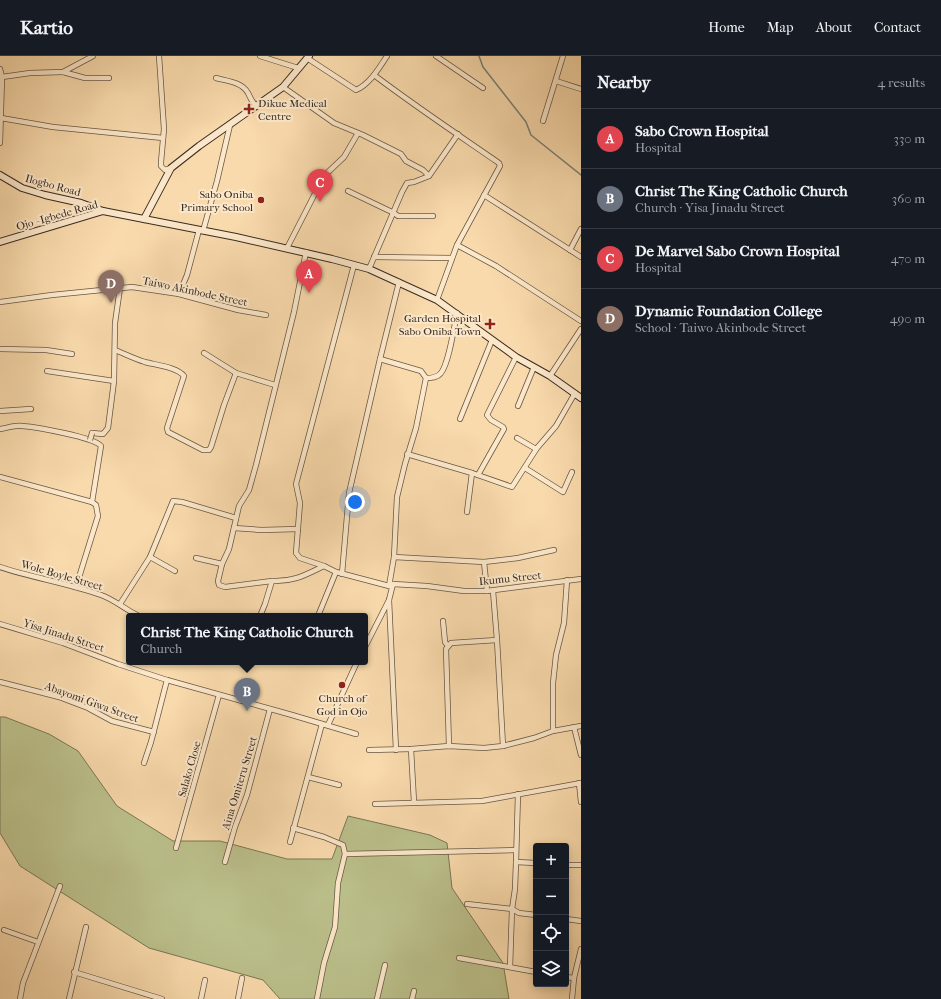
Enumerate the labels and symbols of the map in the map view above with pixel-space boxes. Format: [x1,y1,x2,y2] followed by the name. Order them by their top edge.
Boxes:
[258,97,327,123] place label: Dikue Medical Centre
[243,103,255,115] marker: Dikue Medical Centre
[307,169,333,202] pin: C
[24,172,83,199] street label: Ilogbo Road
[181,188,254,214] place label: Sabo Oniba Primary School
[256,195,266,205] marker: Sabo Oniba Primary School
[15,197,100,233] street label: Ojo - Igbede Road
[296,260,322,293] pin: A
[98,270,124,303] pin: D
[141,274,249,309] street label: Taiwo Akinbode Street
[399,312,482,338] place label: Garden Hospital Sabo Oniba Town
[484,318,496,330] marker: Garden Hospital Sabo Oniba Town
[345,492,365,512] your location
[19,557,104,593] street label: Wole Boyle Street
[478,569,542,588] street label: Ikumu Street
[21,616,106,655] street label: Yisa Jinadu Street
[234,678,260,711] pin: B
[42,679,141,726] street label: Abayomi Giwa Street
[337,680,347,690] marker: Church of God in Ojo
[317,692,368,718] place label: Church of God in Ojo
[219,735,260,832] street label: Aina Omiteru Street
[175,739,204,799] street label: Salako Close

